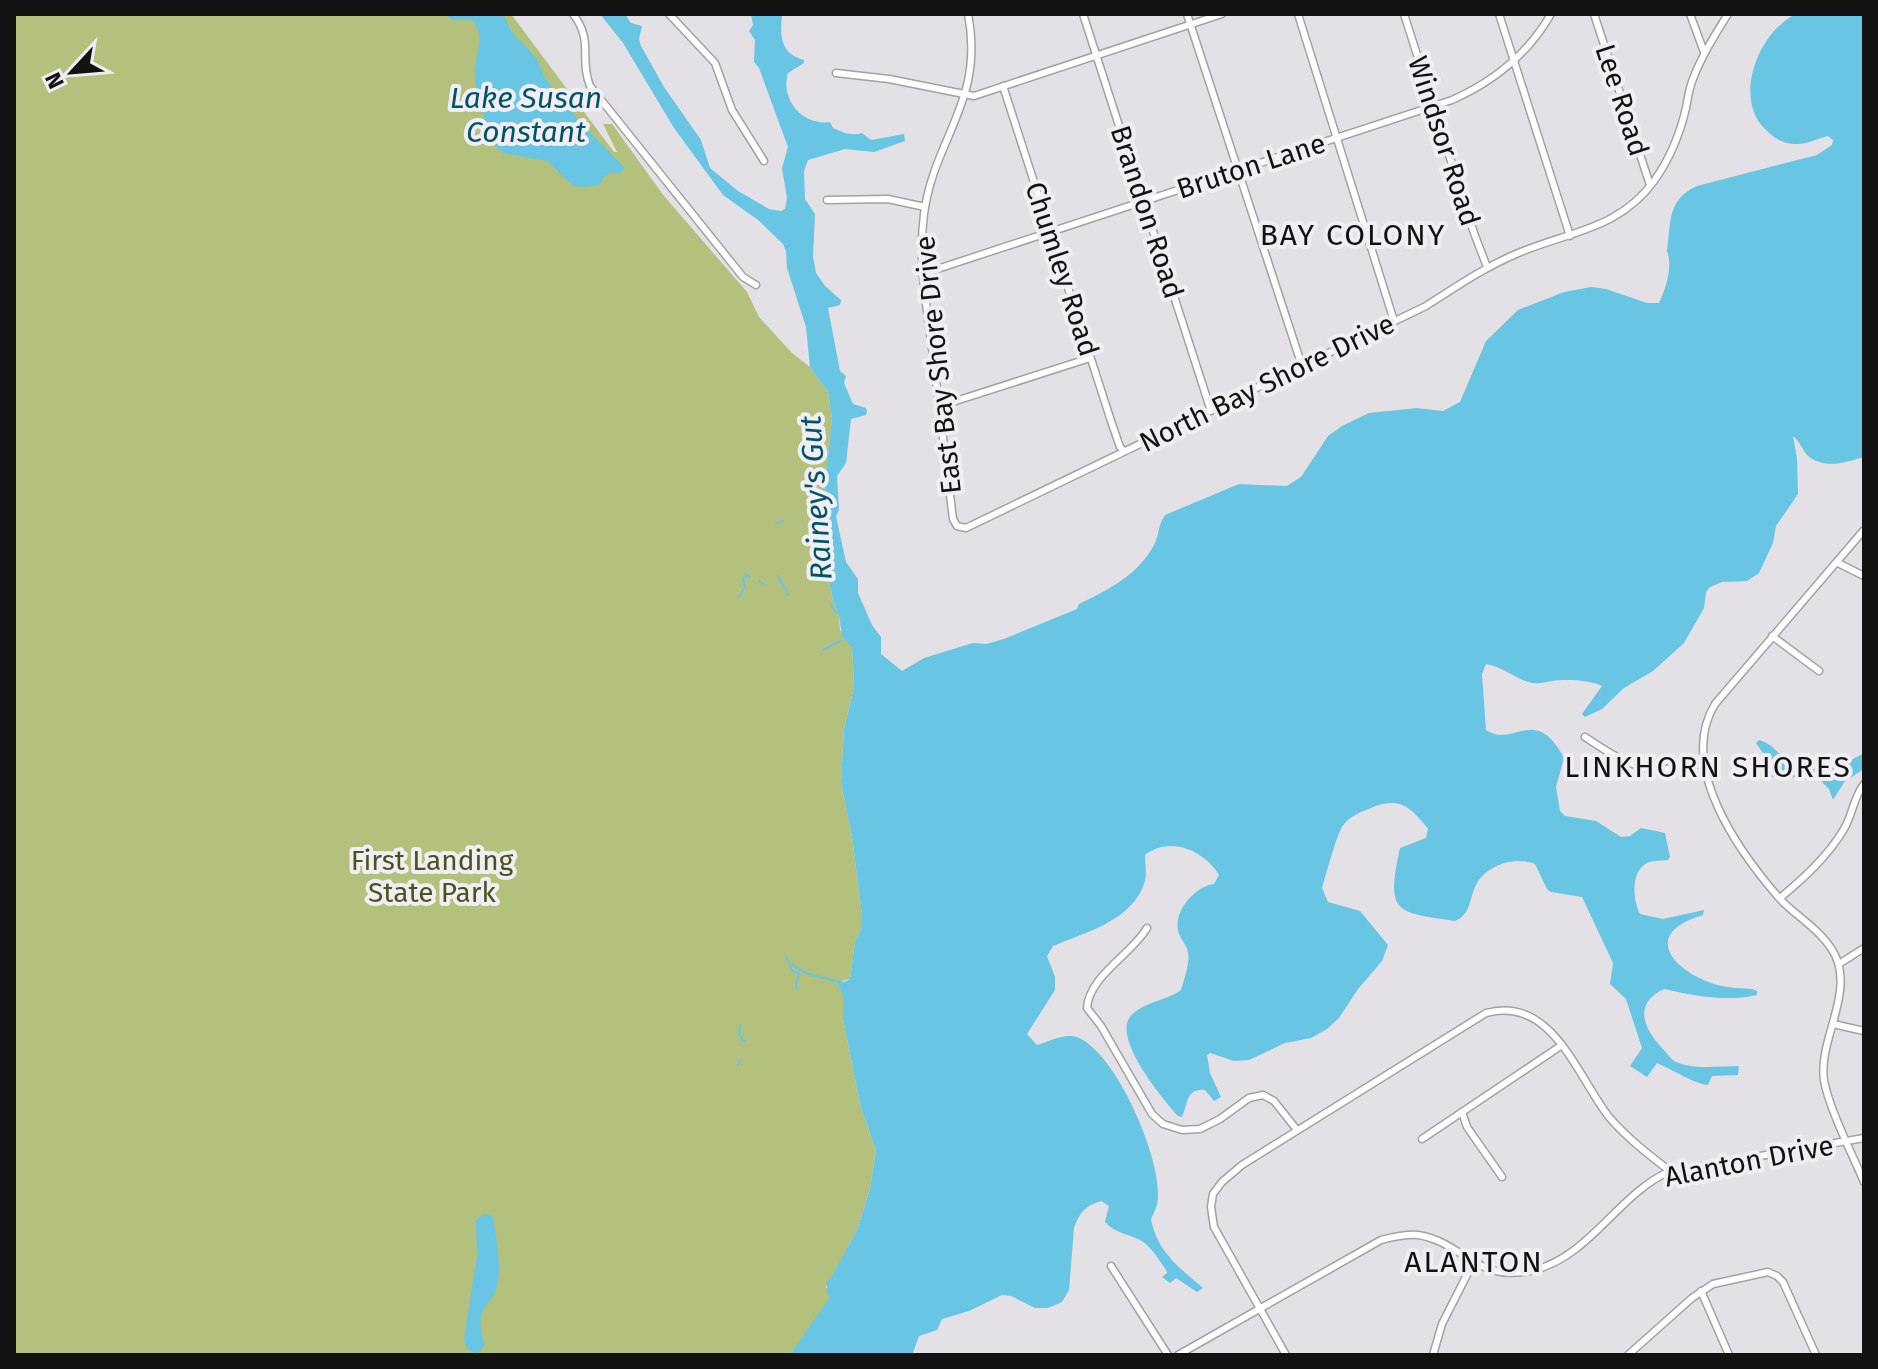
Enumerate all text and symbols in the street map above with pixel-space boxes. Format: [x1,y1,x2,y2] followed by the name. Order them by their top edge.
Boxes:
[32,32,112,112] north arrow
[1588,40,1656,160] street label: Lee Road
[1401,52,1487,230] street label: Windsor Road
[39,68,70,93] text: N
[450,80,602,150] water label: Lake Susan Constant
[1103,121,1191,303] street label: Brandon Road
[1172,126,1330,206] street label: Bruton Lane
[1018,178,1106,360] street label: Chumley Road
[1260,217,1446,253] district label: BAY COLONY
[908,234,968,496] street label: East Bay Shore Drive
[1134,307,1400,459] street label: North Bay Shore Drive
[792,414,840,581] water label: Rainey's Gut
[1564,749,1852,785] district label: LINKHORN SHORES
[351,844,514,909] park label: First Landing State Park
[1662,1128,1836,1194] street label: Alanton Drive
[1404,1244,1544,1280] district label: ALANTON

